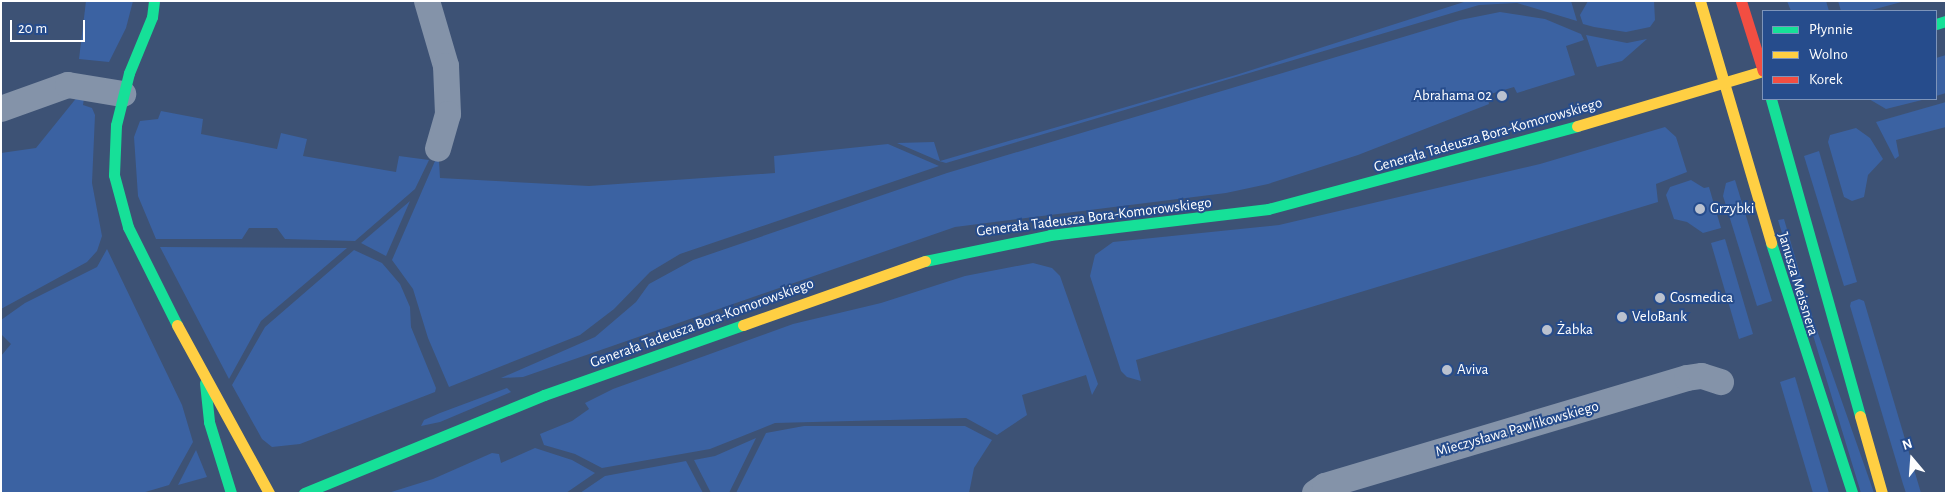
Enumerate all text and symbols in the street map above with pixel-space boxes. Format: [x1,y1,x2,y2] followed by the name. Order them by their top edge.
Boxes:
[12,10,88,42] scale bar
[1762,10,1937,100] legend
[18,21,47,36] text: 20 m
[1809,22,1853,37] text: Płynnie
[1809,47,1848,62] text: Wolno
[1809,72,1843,87] text: Korek
[1413,87,1492,105] place label: Abrahama 02
[1496,90,1508,102] marker: Abrahama 02
[1372,94,1604,176] street label: Generała Tadeusza Bora-Komorowskiego
[975,194,1213,240] street label: Generała Tadeusza Bora-Komorowskiego
[1710,200,1754,218] place label: Grzybki
[1694,203,1706,215] marker: Grzybki
[1774,230,1822,338] street label: Janusza Meissnera
[588,274,816,372] street label: Generała Tadeusza Bora-Komorowskiego
[1670,289,1733,307] place label: Cosmedica
[1654,292,1666,304] marker: Cosmedica
[1632,308,1687,326] place label: VeloBank
[1616,311,1628,323] marker: VeloBank
[1557,321,1593,339] place label: Żabka
[1541,324,1553,336] marker: Żabka
[1457,361,1488,379] place label: Aviva
[1441,364,1453,376] marker: Aviva
[1433,397,1601,461] street label: Mieczysława Pawlikowskiego
[1887,434,1937,484] north arrow
[1901,437,1914,453] text: N

